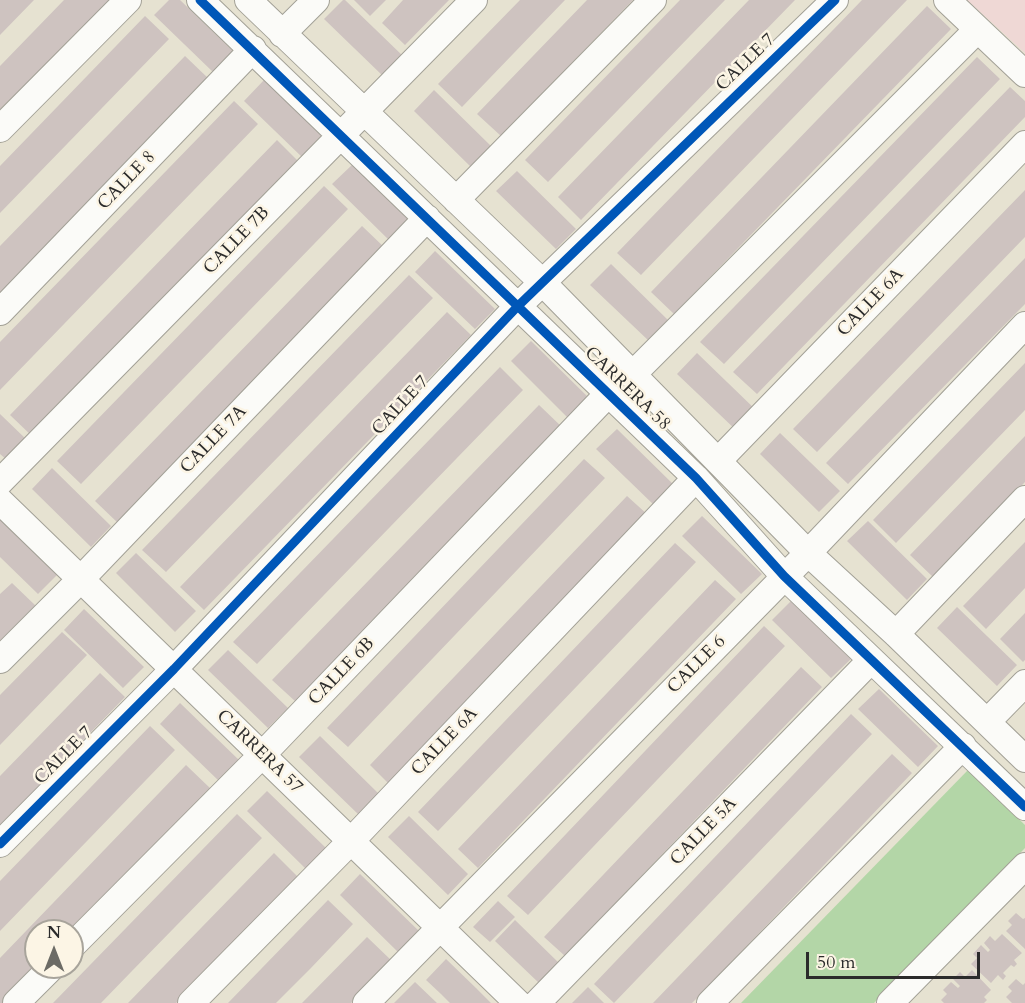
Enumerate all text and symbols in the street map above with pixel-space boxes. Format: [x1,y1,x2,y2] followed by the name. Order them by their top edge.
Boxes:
[712,30,780,96] street label: CALLE 7
[94,147,160,215] street label: CALLE 8
[199,203,275,279] street label: CALLE 7B
[833,264,909,342] street label: CALLE 6A
[580,343,674,435] street label: CARRERA 58
[368,372,434,440] street label: CALLE 7
[176,401,252,479] street label: CALLE 7A
[663,631,731,699] street label: CALLE 6
[304,634,380,710] street label: CALLE 6B
[407,703,483,781] street label: CALLE 6A
[212,706,306,798] street label: CARRERA 57
[30,722,98,790] street label: CALLE 7
[666,793,742,871] street label: CALLE 5A
[24,919,84,979] north arrow
[47,922,61,944] text: N
[809,940,983,978] scale bar
[817,950,856,975] text: 50 m

